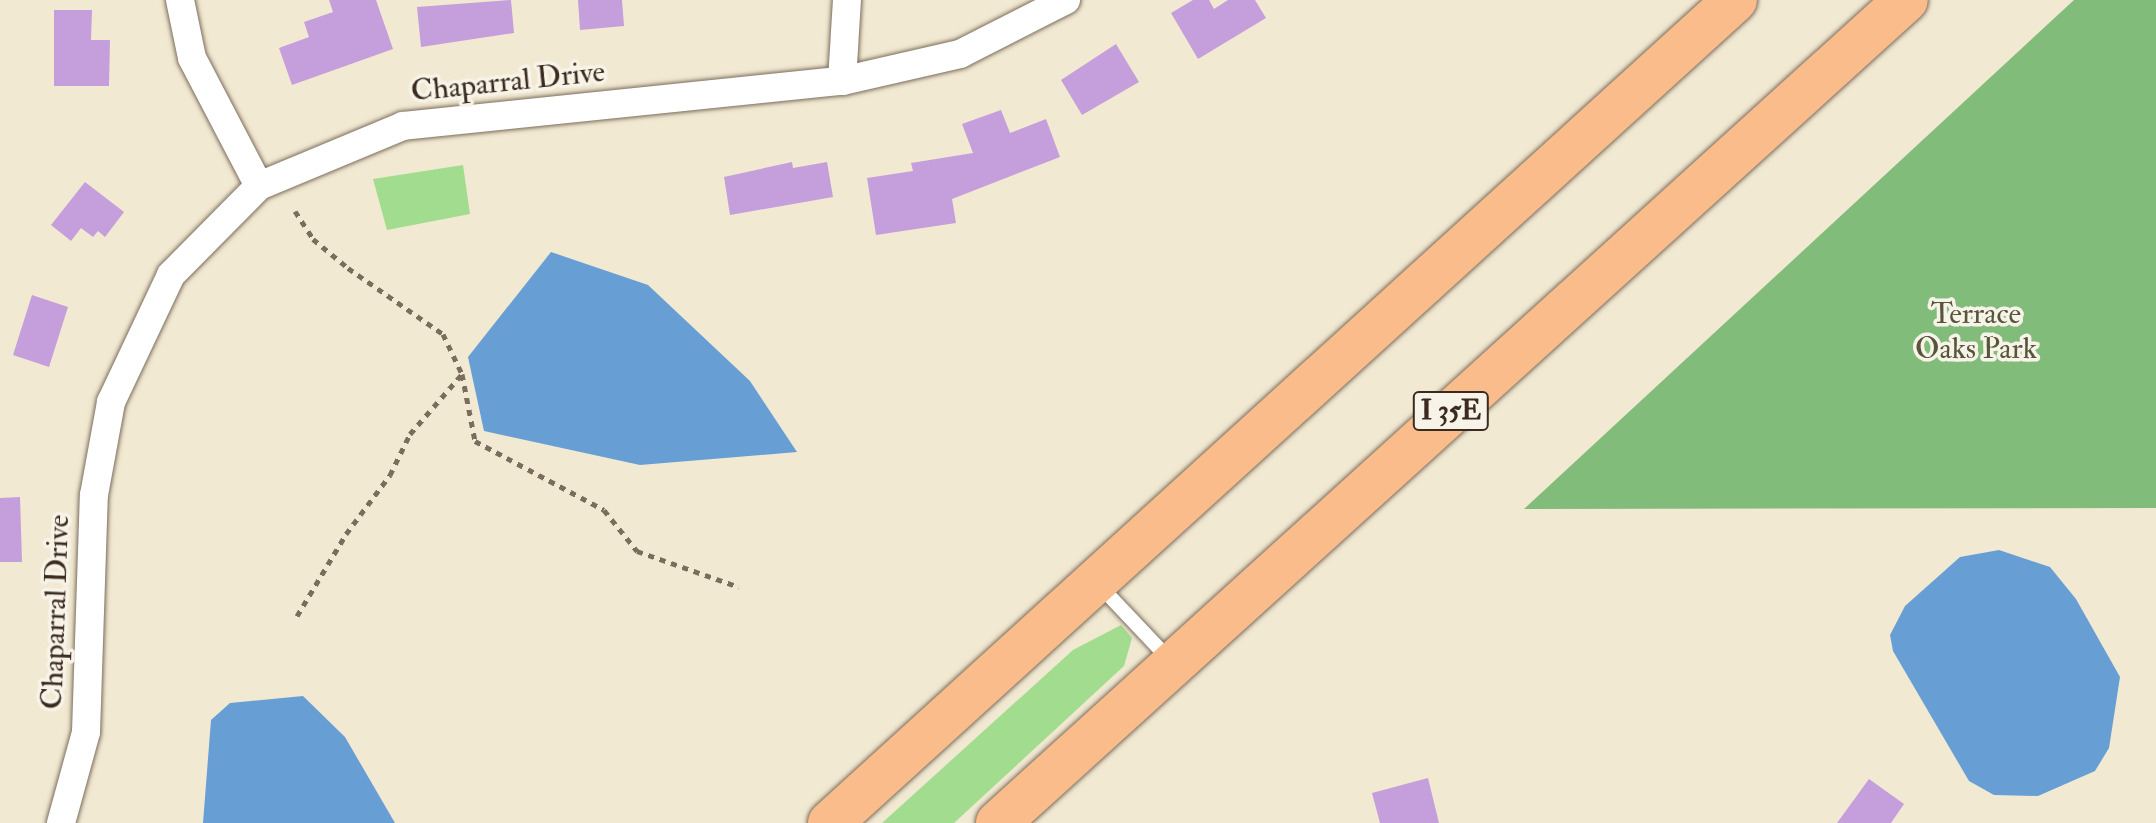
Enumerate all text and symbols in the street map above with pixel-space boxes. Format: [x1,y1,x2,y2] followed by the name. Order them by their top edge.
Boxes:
[409,54,607,110] street label: Chaparral Drive
[1915,296,2037,366] park label: Terrace Oaks Park
[1411,387,1491,435] road number: I 35E
[35,514,77,710] street label: Chaparral Drive

